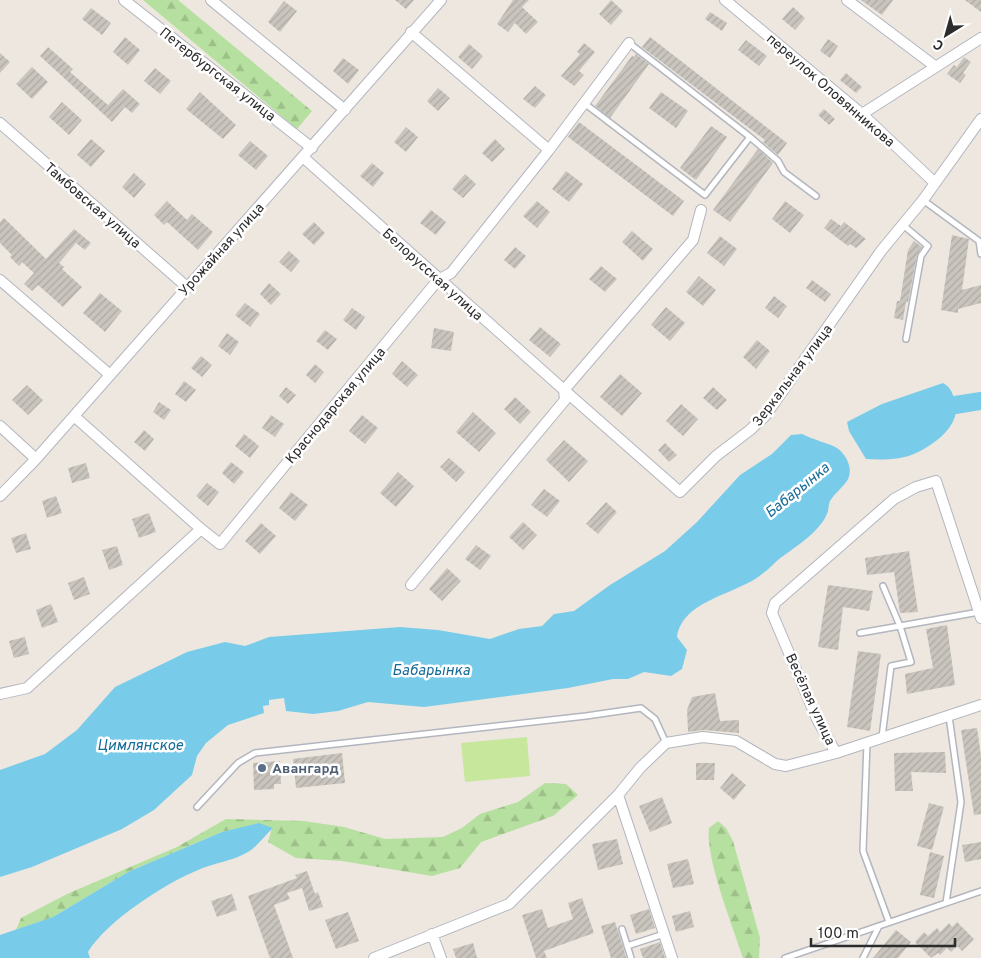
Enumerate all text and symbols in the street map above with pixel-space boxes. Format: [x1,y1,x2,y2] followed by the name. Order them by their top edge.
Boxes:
[921,10,971,60] north arrow
[156,25,278,126] street label: Петербургская улица
[762,31,898,151] street label: переулок Оловянникова
[930,35,948,54] text: С
[40,160,144,253] street label: Тамбовская улица
[176,200,268,300] street label: Урожайная улица
[378,225,486,325] street label: Белорусская улица
[749,322,837,430] street label: Зеркальная улица
[282,344,390,468] street label: Краснодарская улица
[762,459,834,523] water label: Бабарынка
[781,651,838,748] street label: Весёлая улица
[392,662,470,681] water label: Бабарынка
[97,737,183,756] water label: Цимлянское
[272,761,339,778] place label: Авангард
[256,762,268,774] marker: Авангард
[811,916,955,948] scale bar
[818,925,859,944] text: 100 m

